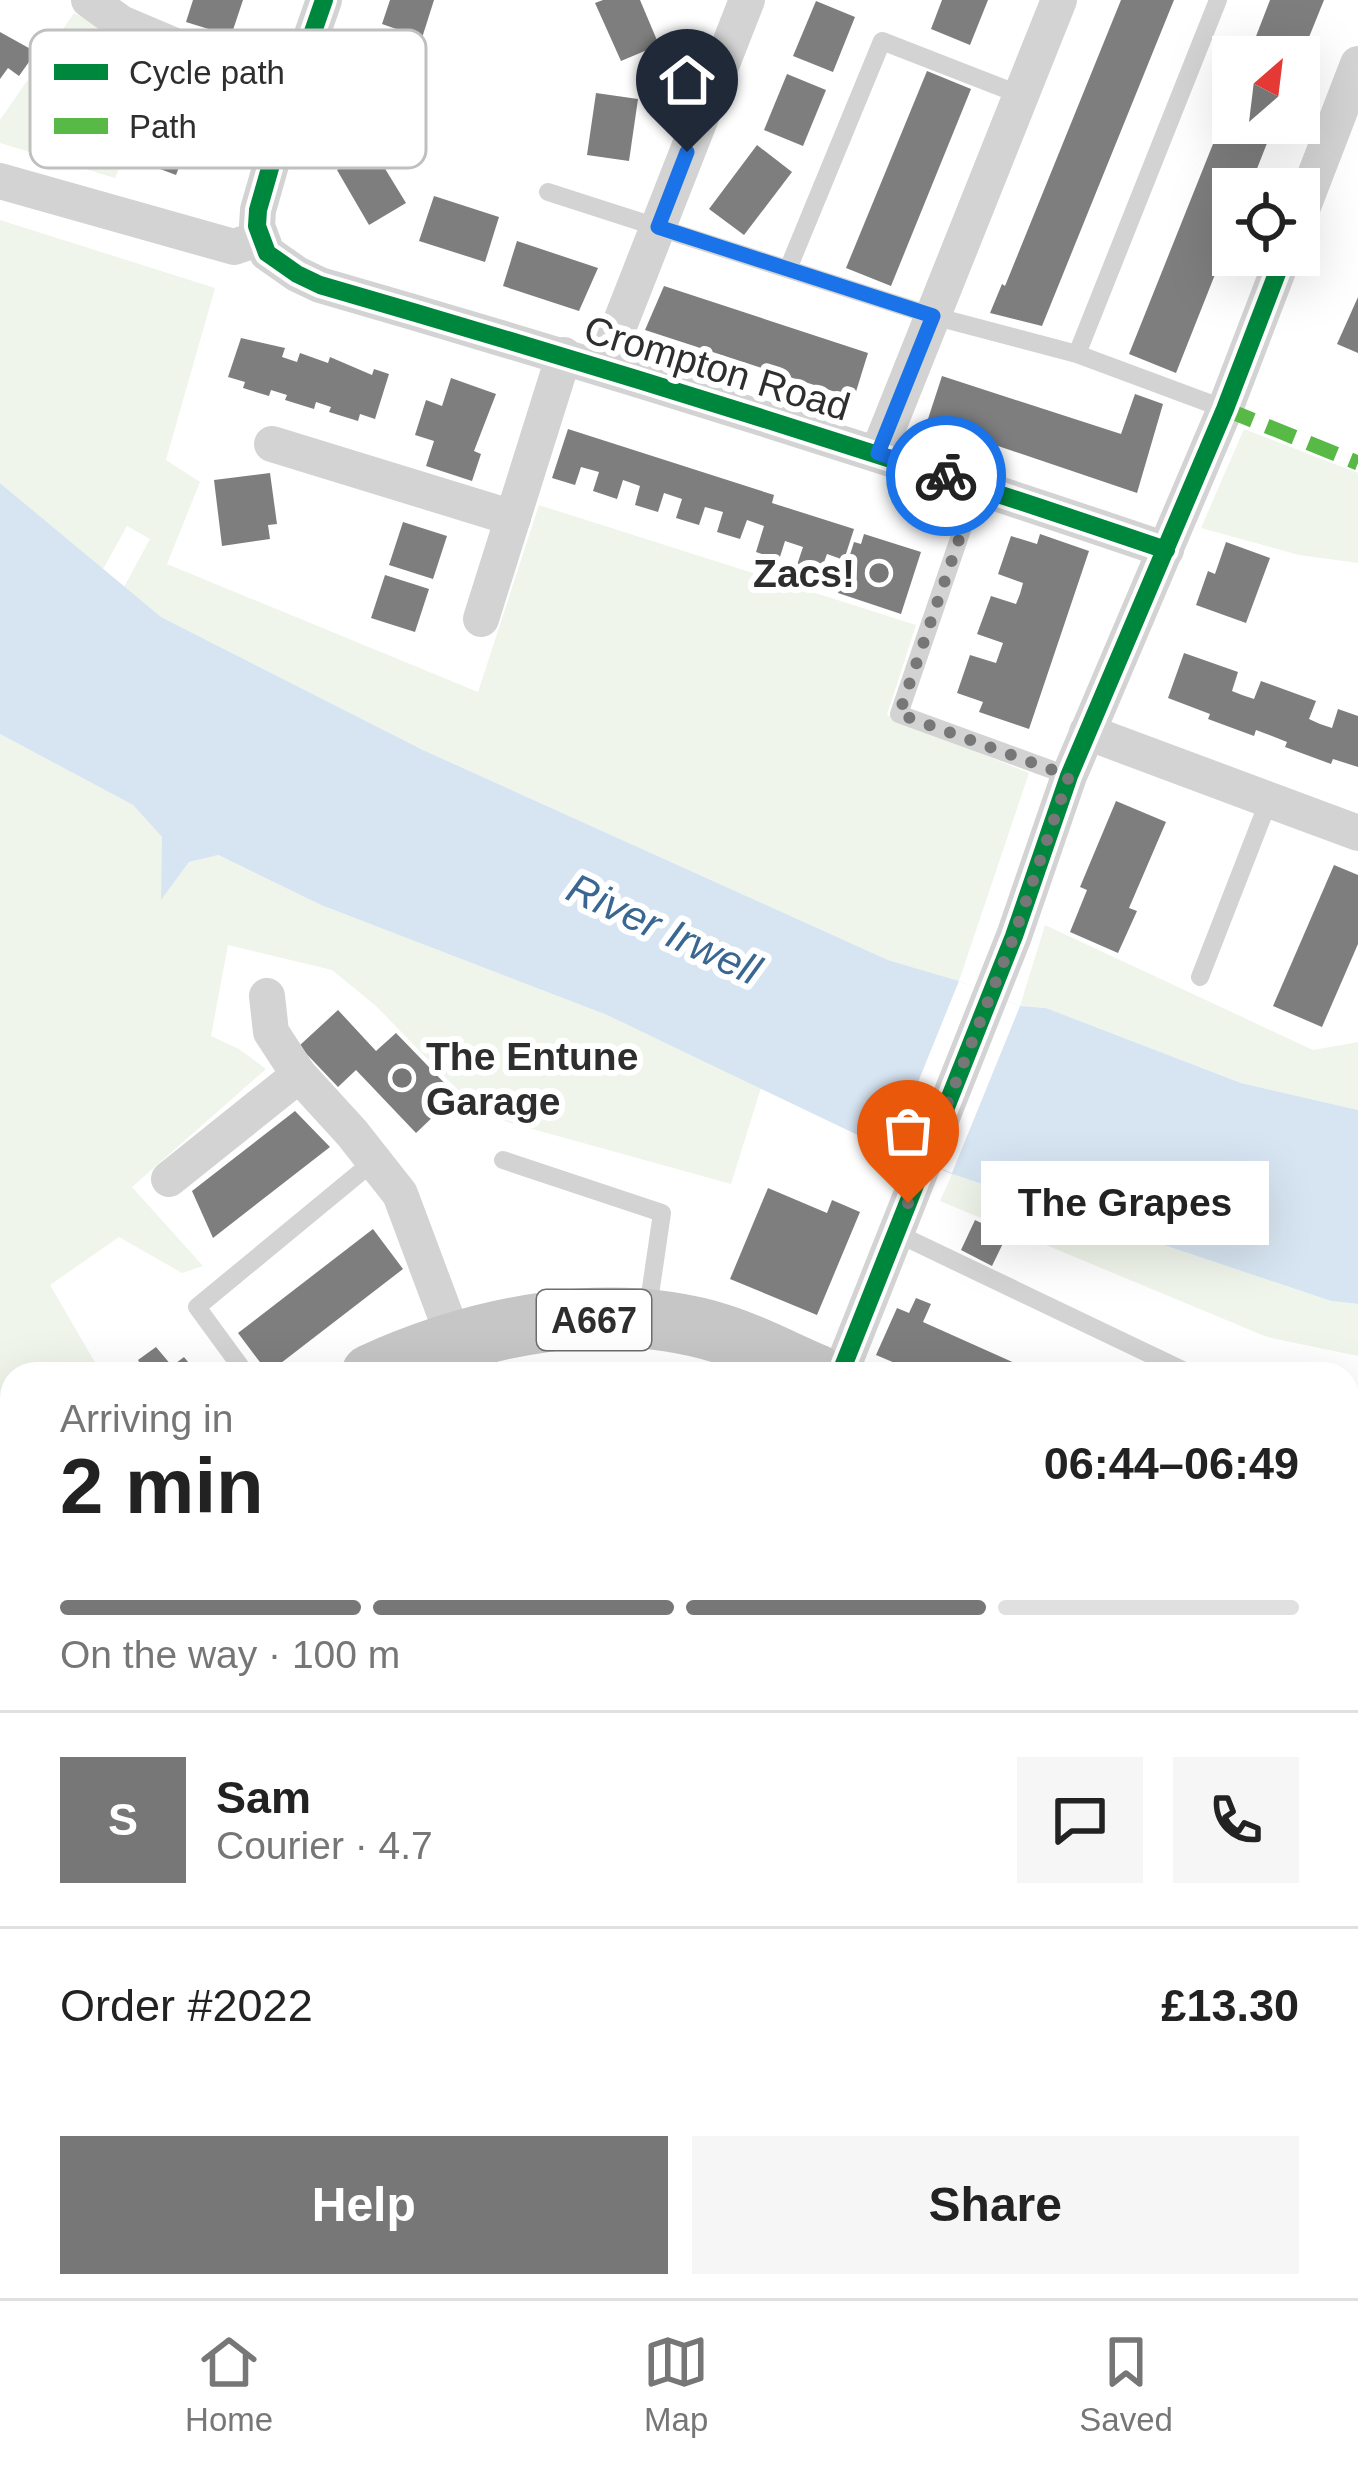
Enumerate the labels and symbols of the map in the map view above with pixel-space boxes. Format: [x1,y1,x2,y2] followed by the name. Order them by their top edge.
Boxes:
[636,29,738,152] pin
[30,30,426,168] legend
[1212,36,1320,144] north arrow
[129,54,285,91] text: Cycle path
[129,108,197,145] text: Path
[579,307,855,429] street label: Crompton Road
[886,416,1006,536] courier
[753,552,855,595] place label: Zacs!
[866,560,892,586] marker: Zacs!
[560,864,770,995] water label: River Irwell
[426,1035,638,1123] place label: The Entune Garage
[389,1065,415,1091] marker: The Entune Garage
[857,1080,959,1203] pin
[980,1161,1268,1245] callout: The Grapes
[537,1290,651,1350] road number: A667

